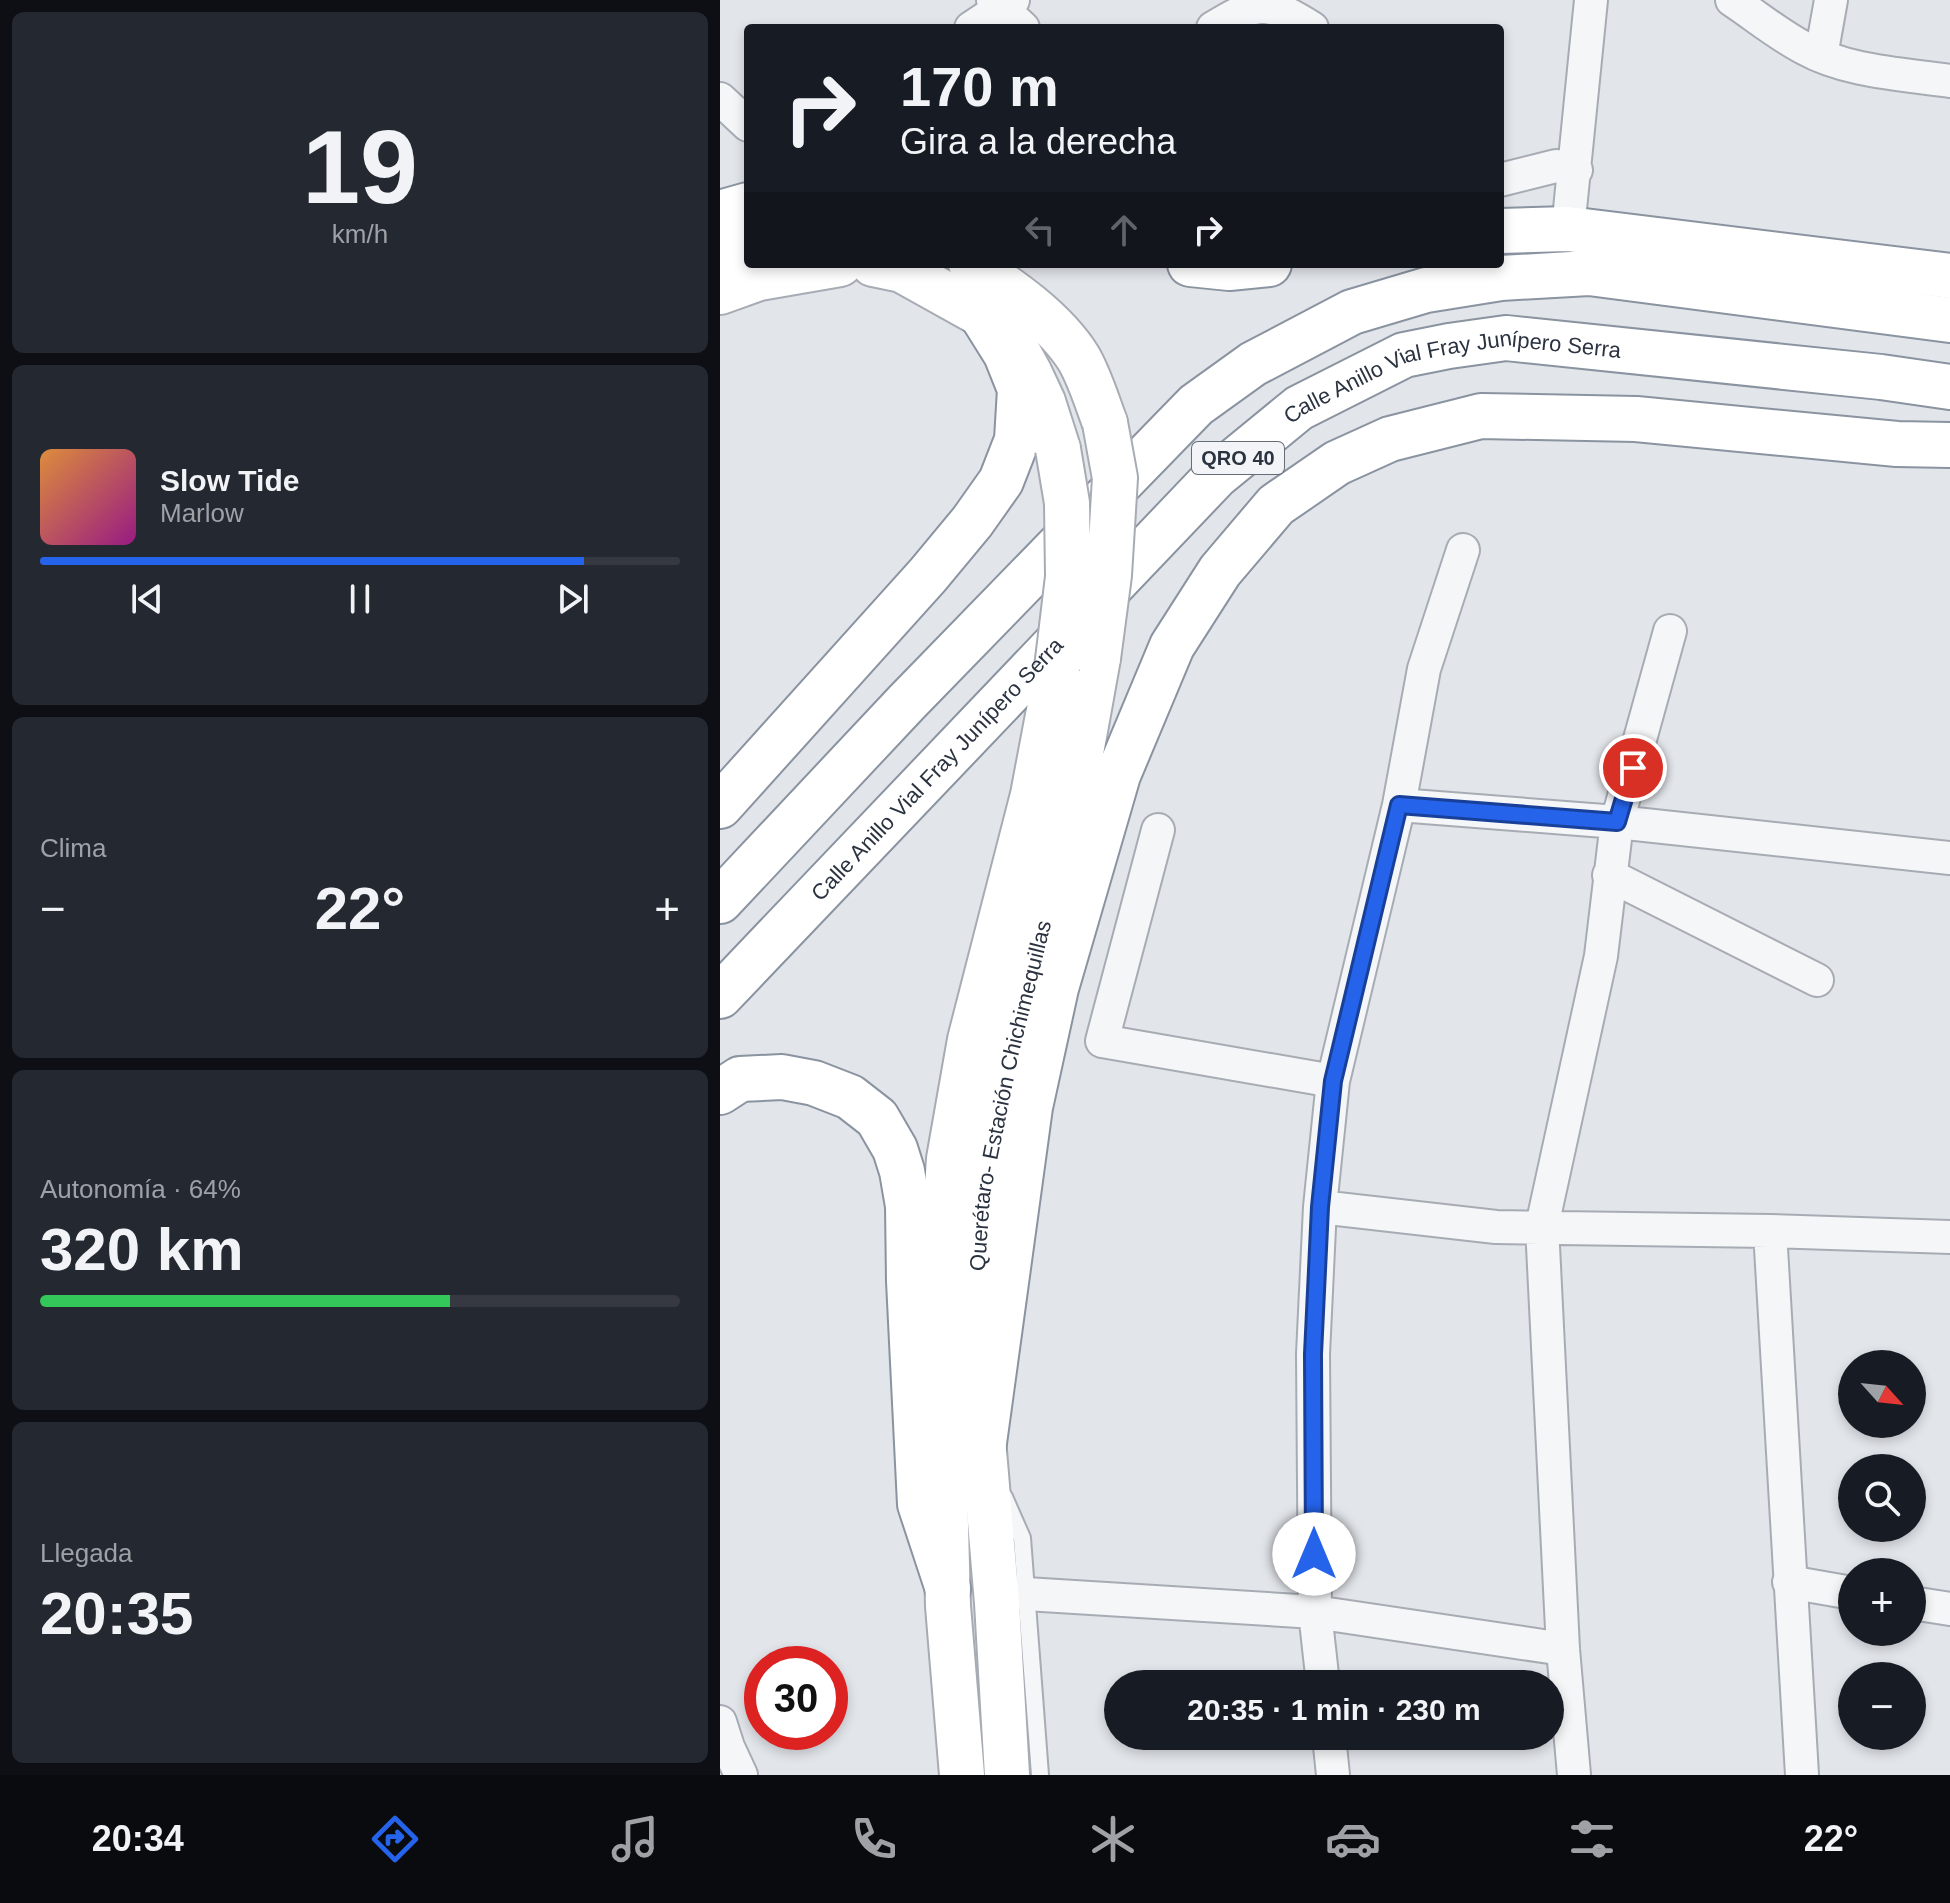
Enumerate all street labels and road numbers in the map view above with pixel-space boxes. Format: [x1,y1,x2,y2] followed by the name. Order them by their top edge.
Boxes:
[1278,325,1623,428] street label: Calle Anillo Vial Fray Junípero Serra
[1192,442,1284,474] road number: QRO 40
[806,632,1068,905] street label: Calle Anillo Vial Fray Junípero Serra
[964,918,1056,1272] street label: Querétaro- Estación Chichimequillas

